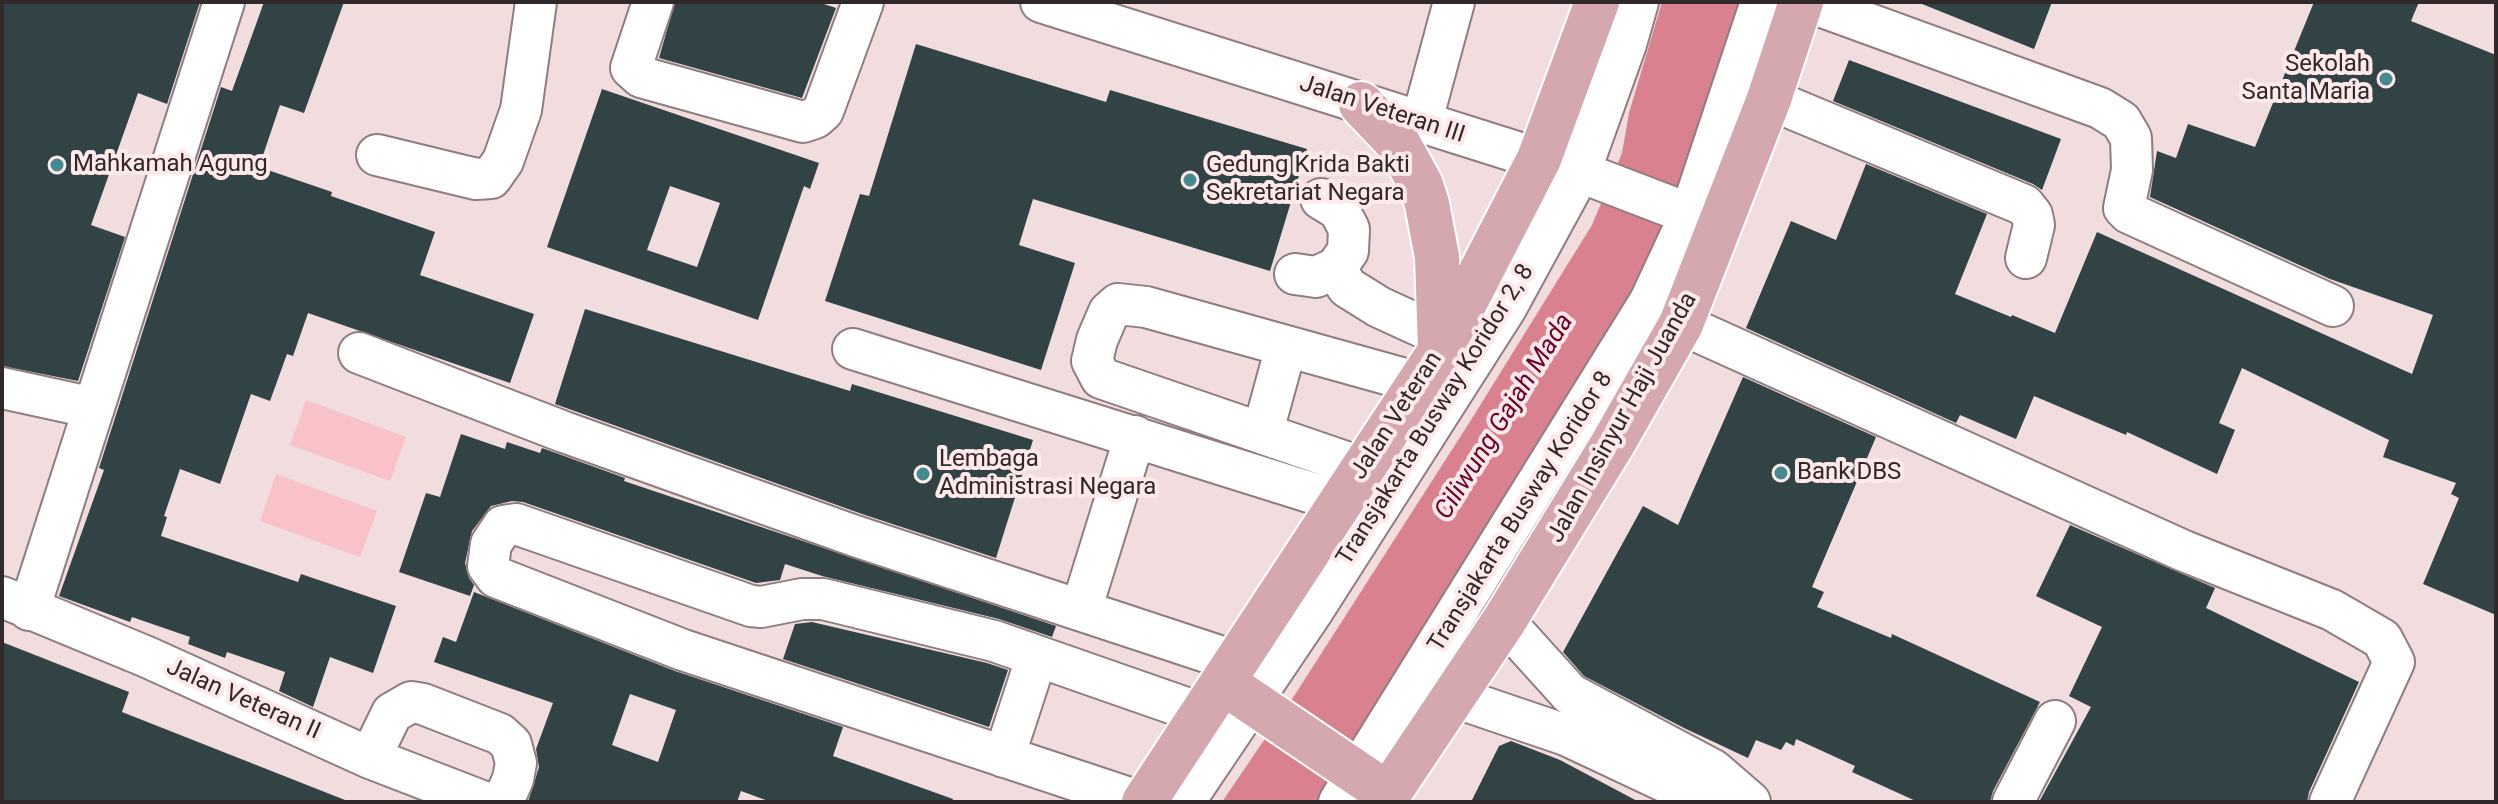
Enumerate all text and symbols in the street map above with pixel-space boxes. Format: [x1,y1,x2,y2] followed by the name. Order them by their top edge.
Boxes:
[2242,51,2370,107] place label: Sekolah Santa Maria
[1296,70,1468,150] street label: Jalan Veteran III
[2377,70,2395,88] marker: Sekolah Santa Maria
[73,151,268,179] place label: Mahkamah Agung
[1206,152,1410,208] place label: Gedung Krida Bakti Sekretariat Negara
[48,156,66,174] marker: Mahkamah Agung
[1181,171,1199,189] marker: Gedung Krida Bakti Sekretariat Negara
[1331,259,1541,571] street label: Transjakarta Busway Koridor 2, 8
[1542,288,1704,548] street label: Jalan Insinyur Haji Juanda
[1429,308,1581,526] water label: Ciliwung Gajah Mada
[1345,347,1449,485] street label: Jalan Veteran
[1423,366,1619,658] street label: Transjakarta Busway Koridor 8
[939,446,1156,502] place label: Lembaga Administrasi Negara
[1797,459,1901,487] place label: Bank DBS
[1772,464,1790,482] marker: Bank DBS
[914,465,932,483] marker: Lembaga Administrasi Negara
[162,653,324,747] street label: Jalan Veteran II

